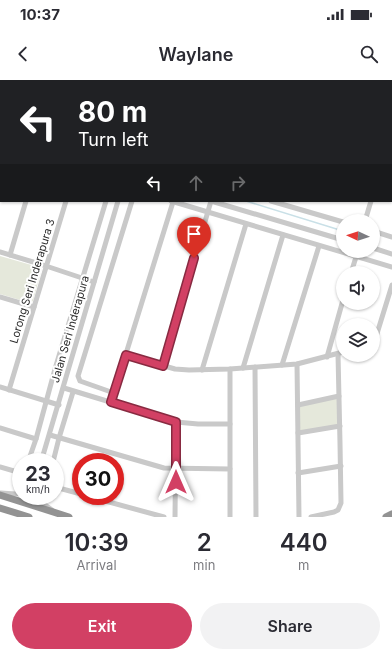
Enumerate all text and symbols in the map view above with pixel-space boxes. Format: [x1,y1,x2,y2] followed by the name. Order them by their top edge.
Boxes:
[20,5,60,24] text: 10:37
[12,43,34,65] icon: back
[358,43,380,65] icon: search
[159,44,233,65] text: Waylane
[78,95,147,129] text: 80 m
[12,96,64,148] icon: left
[78,129,148,150] text: Turn left
[143,172,165,194] icon: left
[185,172,207,194] icon: ahead
[227,172,249,194] icon: right
[336,214,380,258] north arrow
[336,214,380,362] map controls
[6,217,58,345] street label: Lorong Seri Inderapura 3
[177,217,211,258] pin
[183,223,205,245] icon: arrive
[336,266,380,310] button: sound
[48,274,92,384] street label: Jalan Seri Inderapura
[336,318,380,362] button: layers
[72,453,124,505] speed limit sign: 30
[155,461,197,503] position arrow
[25,462,51,486] text: 23
[26,483,50,495] text: km/h
[64,528,129,557] text: 10:39
[197,528,212,557] text: 2
[280,528,328,557] text: 440
[77,557,117,573] text: Arrival
[193,557,215,573] text: min
[298,557,309,573] text: m
[12,603,192,649] button: Exit
[200,603,380,649] button: Share

